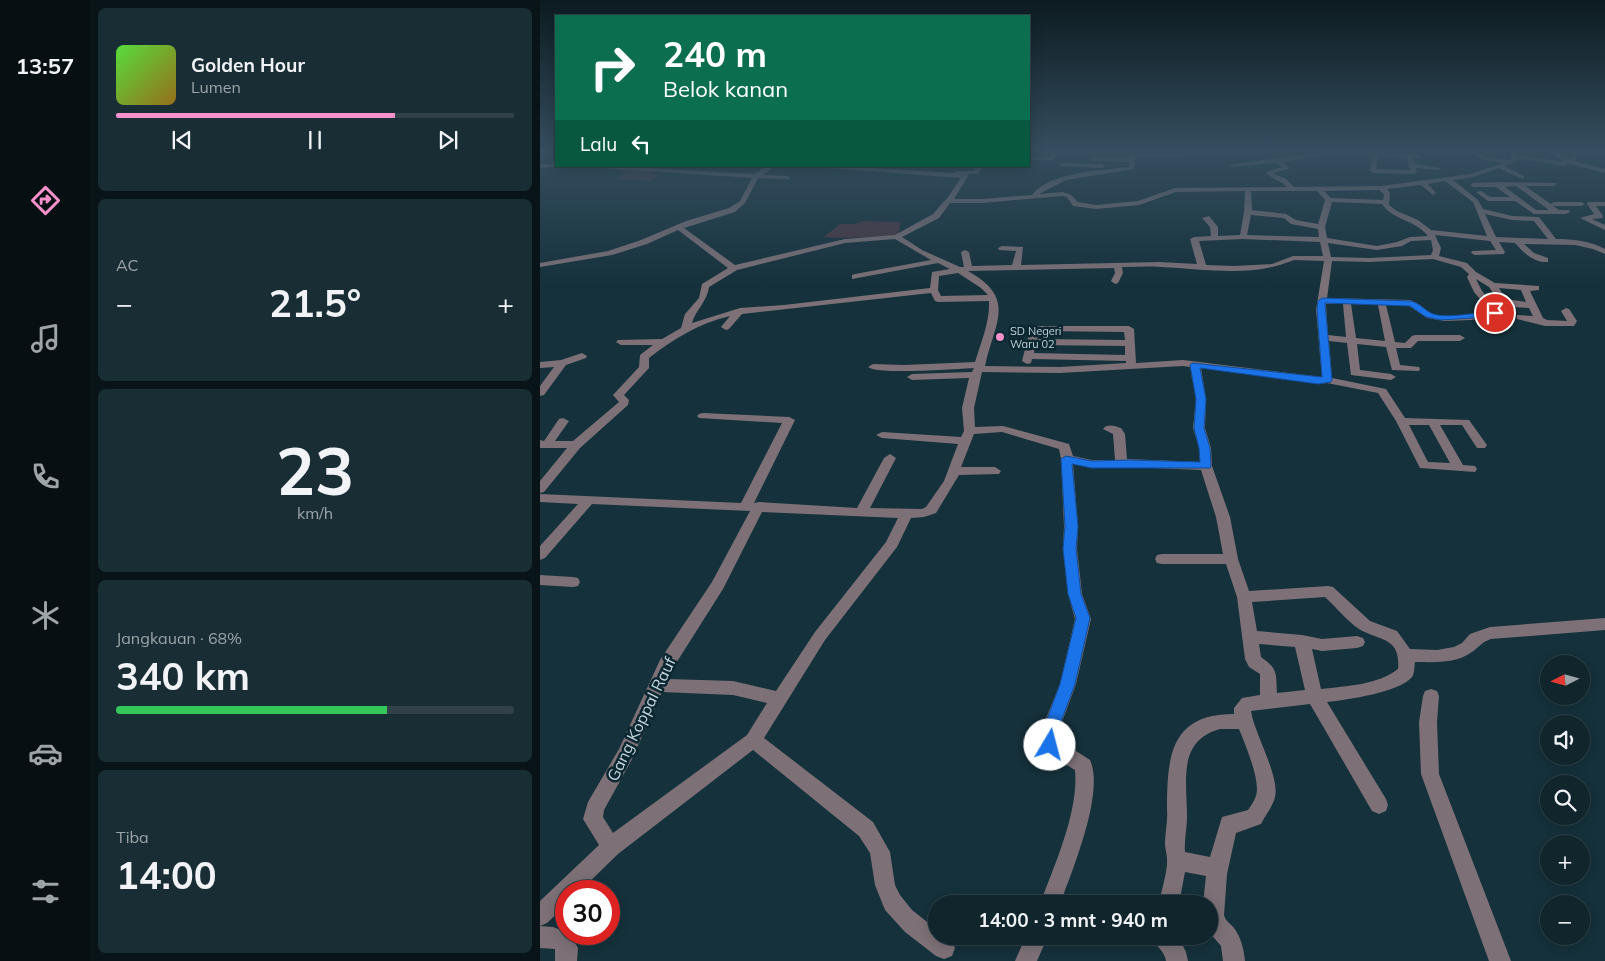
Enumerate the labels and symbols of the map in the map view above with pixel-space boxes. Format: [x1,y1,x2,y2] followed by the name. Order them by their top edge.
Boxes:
[1474,292,1516,334] pin
[1010,324,1061,351] place label: SD Negeri Waru 02
[994,331,1006,343] marker: SD Negeri Waru 02
[602,653,680,784] street label: Gang Koppal Rauf
[1540,655,1590,705] north arrow
[1023,718,1075,770] position arrow
[555,880,620,945] speed limit sign: 30

